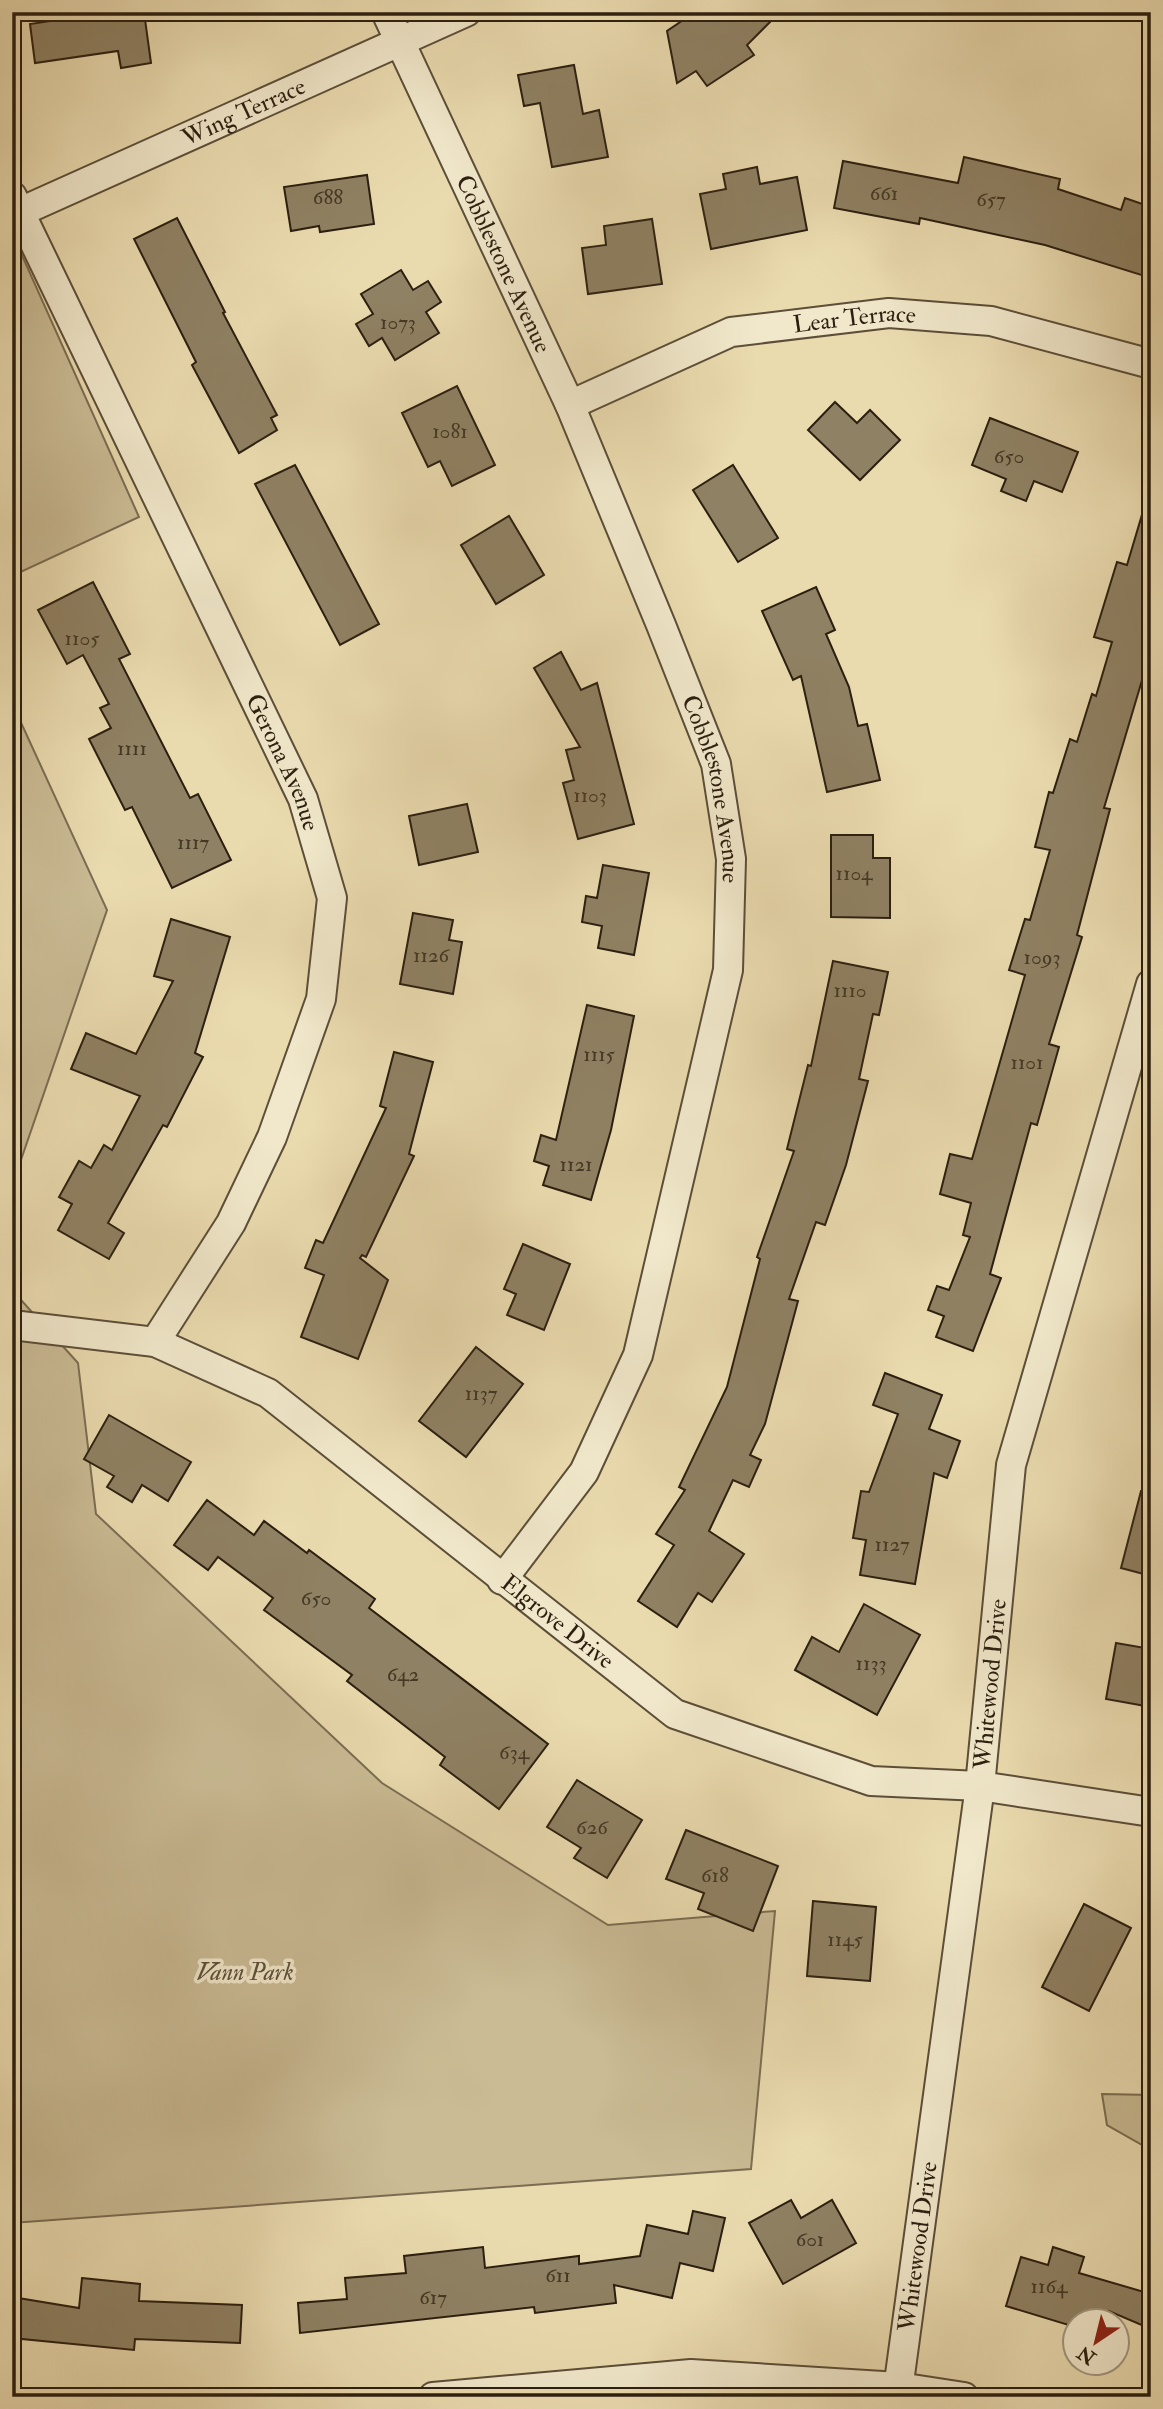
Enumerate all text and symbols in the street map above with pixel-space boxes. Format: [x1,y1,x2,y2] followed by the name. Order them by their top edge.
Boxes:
[176,71,310,154] street label: Wing Terrace
[448,170,558,358] street label: Cobblestone Avenue
[870,180,898,207] house number: 661
[313,184,343,211] house number: 688
[976,186,1006,213] house number: 657
[791,298,917,340] street label: Lear Terrace
[380,309,416,336] house number: 1073
[432,418,468,445] house number: 1081
[994,443,1024,470] house number: 650
[65,625,100,652] house number: 1105
[238,689,326,834] street label: Gerona Avenue
[674,691,746,883] street label: Cobblestone Avenue
[117,735,147,762] house number: 1111
[573,782,607,809] house number: 1103
[177,829,209,856] house number: 1117
[836,860,874,887] house number: 1104
[413,942,451,969] house number: 1126
[1024,944,1060,971] house number: 1093
[833,977,867,1004] house number: 1110
[583,1041,616,1068] house number: 1115
[1011,1049,1044,1076] house number: 1101
[559,1151,593,1178] house number: 1121
[465,1380,498,1407] house number: 1137
[874,1531,910,1558] house number: 1127
[495,1568,620,1676] street label: Elgrove Drive
[301,1585,331,1612] house number: 650
[967,1598,1014,1772] street label: Whitewood Drive
[855,1650,887,1677] house number: 1133
[387,1661,419,1688] house number: 642
[499,1739,531,1766] house number: 634
[576,1814,609,1841] house number: 626
[701,1862,729,1889] house number: 618
[827,1926,864,1953] house number: 1145
[196,1957,294,1988] park label: Vann Park
[891,2160,945,2334] street label: Whitewood Drive
[796,2226,824,2253] house number: 601
[545,2262,571,2289] house number: 611
[1031,2273,1069,2300] house number: 1164
[419,2284,447,2311] house number: 617
[1062,2308,1132,2378] north arrow
[1072,2340,1101,2370] text: N

